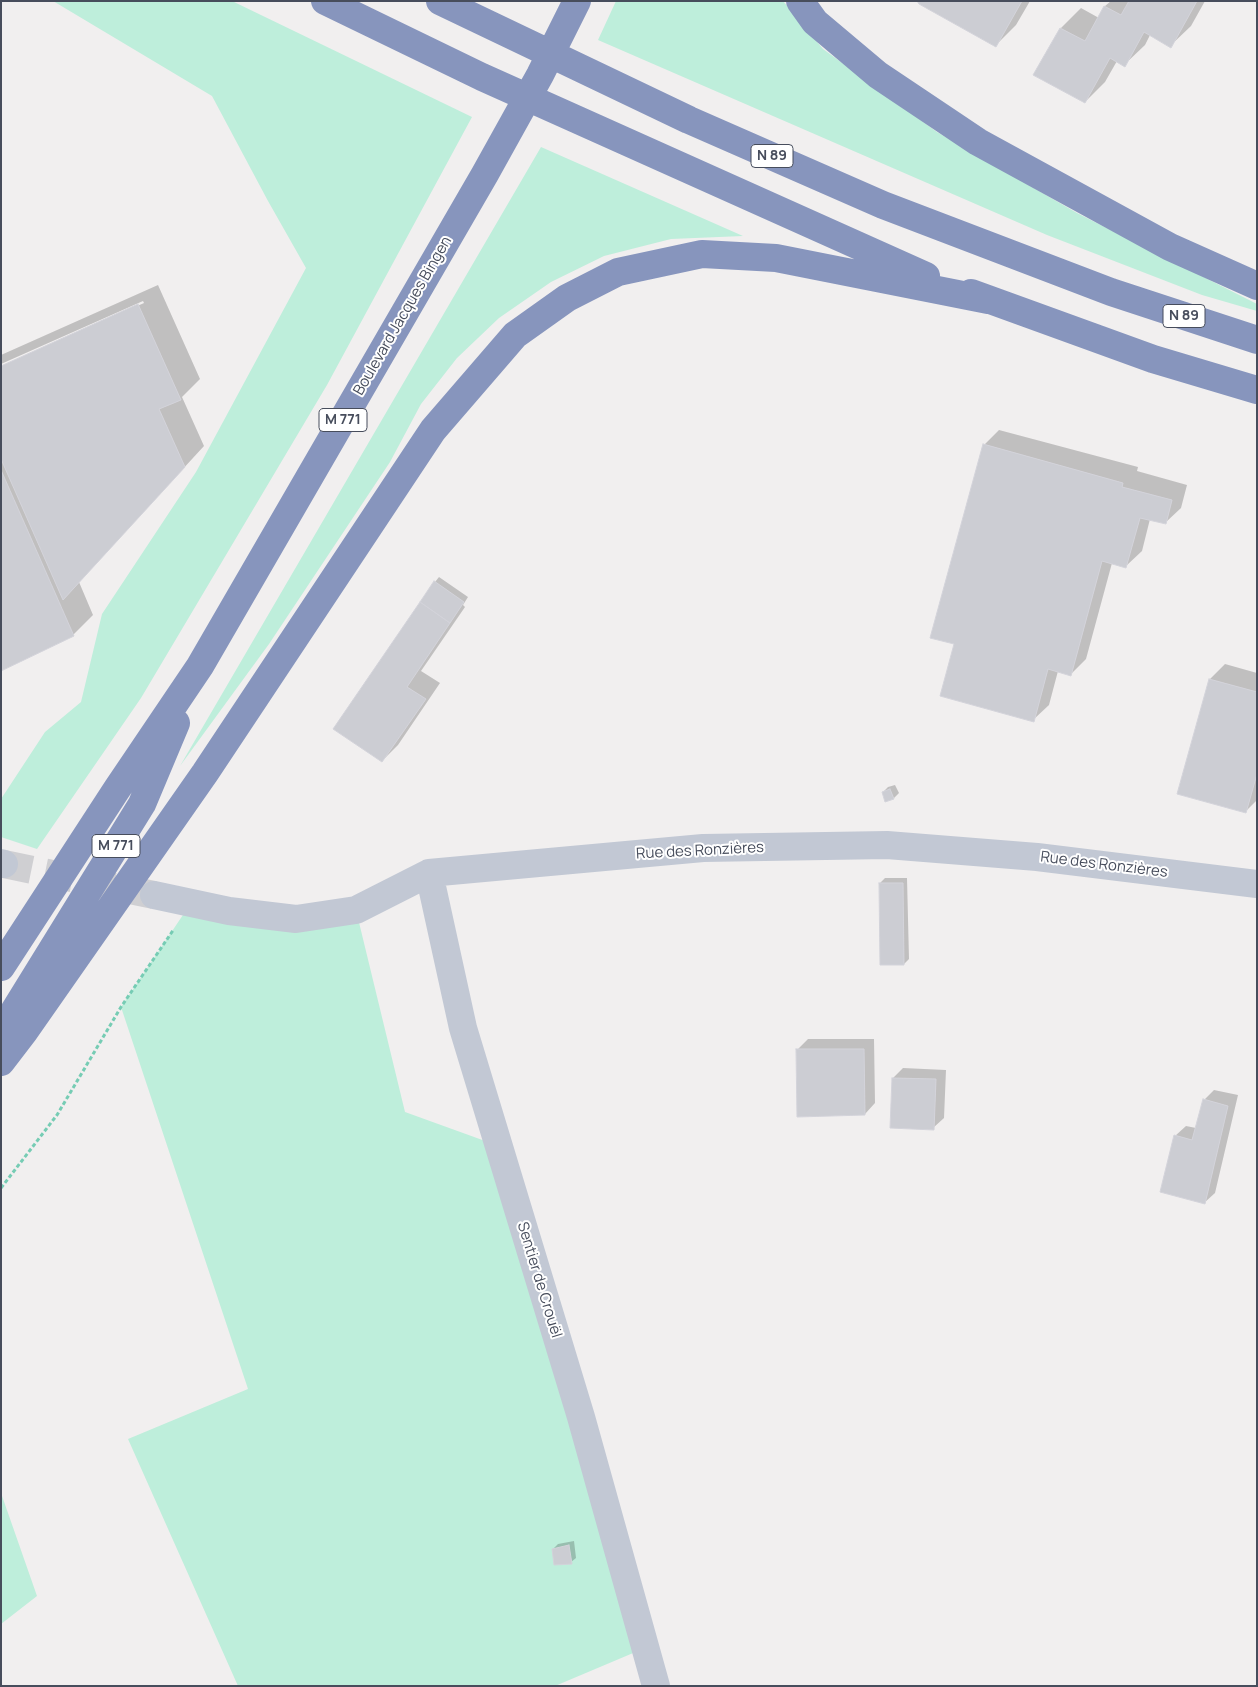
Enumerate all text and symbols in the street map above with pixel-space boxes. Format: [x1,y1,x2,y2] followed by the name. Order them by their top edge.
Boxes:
[751,144,793,168] road number: N 89
[350,233,456,399] street label: Boulevard Jacques Bingen
[1163,304,1205,328] road number: N 89
[319,408,367,432] road number: M 771
[92,834,140,858] road number: M 771
[636,839,764,863] street label: Rue des Ronzières
[1039,848,1169,882] street label: Rue des Ronzières
[513,1220,565,1340] street label: Sentier de Crouël

